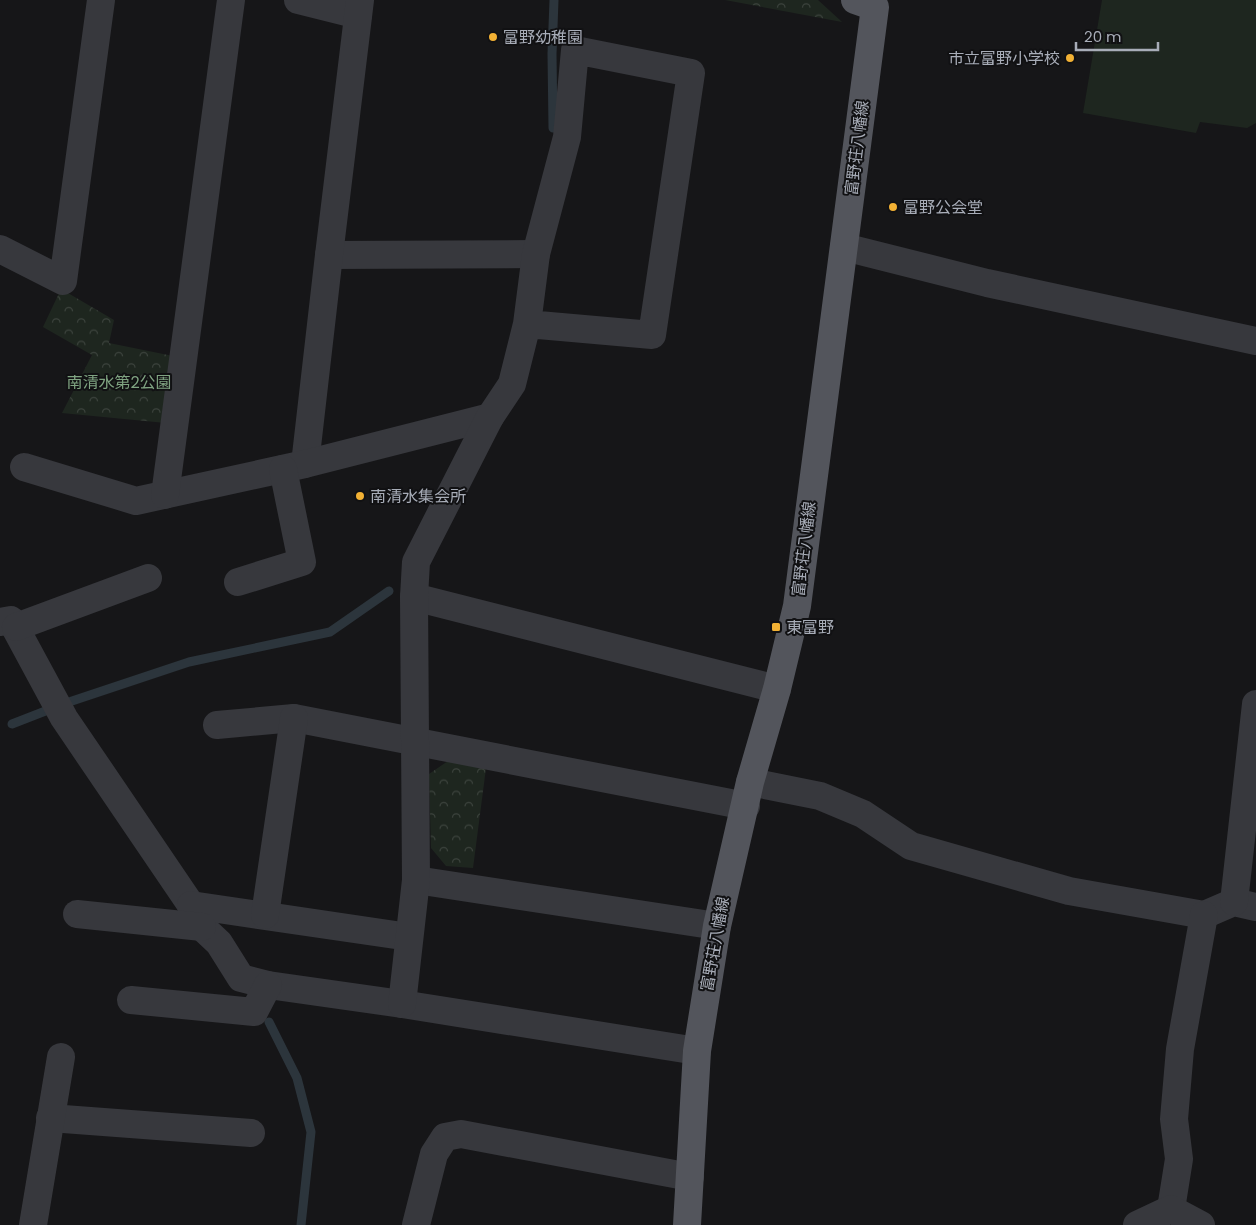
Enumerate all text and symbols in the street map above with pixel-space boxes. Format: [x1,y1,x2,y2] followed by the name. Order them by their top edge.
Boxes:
[1076,20,1158,52] scale bar
[503,26,583,49] place label: 富野幼稚園
[1084,26,1122,47] text: 20 m
[487,31,499,43] marker: 富野幼稚園
[948,47,1060,70] place label: 市立富野小学校
[1064,52,1076,64] marker: 市立富野小学校
[840,99,874,197] street label: 富野荘八幡線
[903,196,983,219] place label: 富野公会堂
[887,201,899,213] marker: 富野公会堂
[66,371,172,394] park label: 南清水第2公園
[370,485,466,508] place label: 南清水集会所
[354,490,366,502] marker: 南清水集会所
[787,500,821,598] street label: 富野荘八幡線
[786,616,834,639] place label: 東富野
[770,621,782,633] marker: 東富野
[695,895,735,993] street label: 富野荘八幡線

